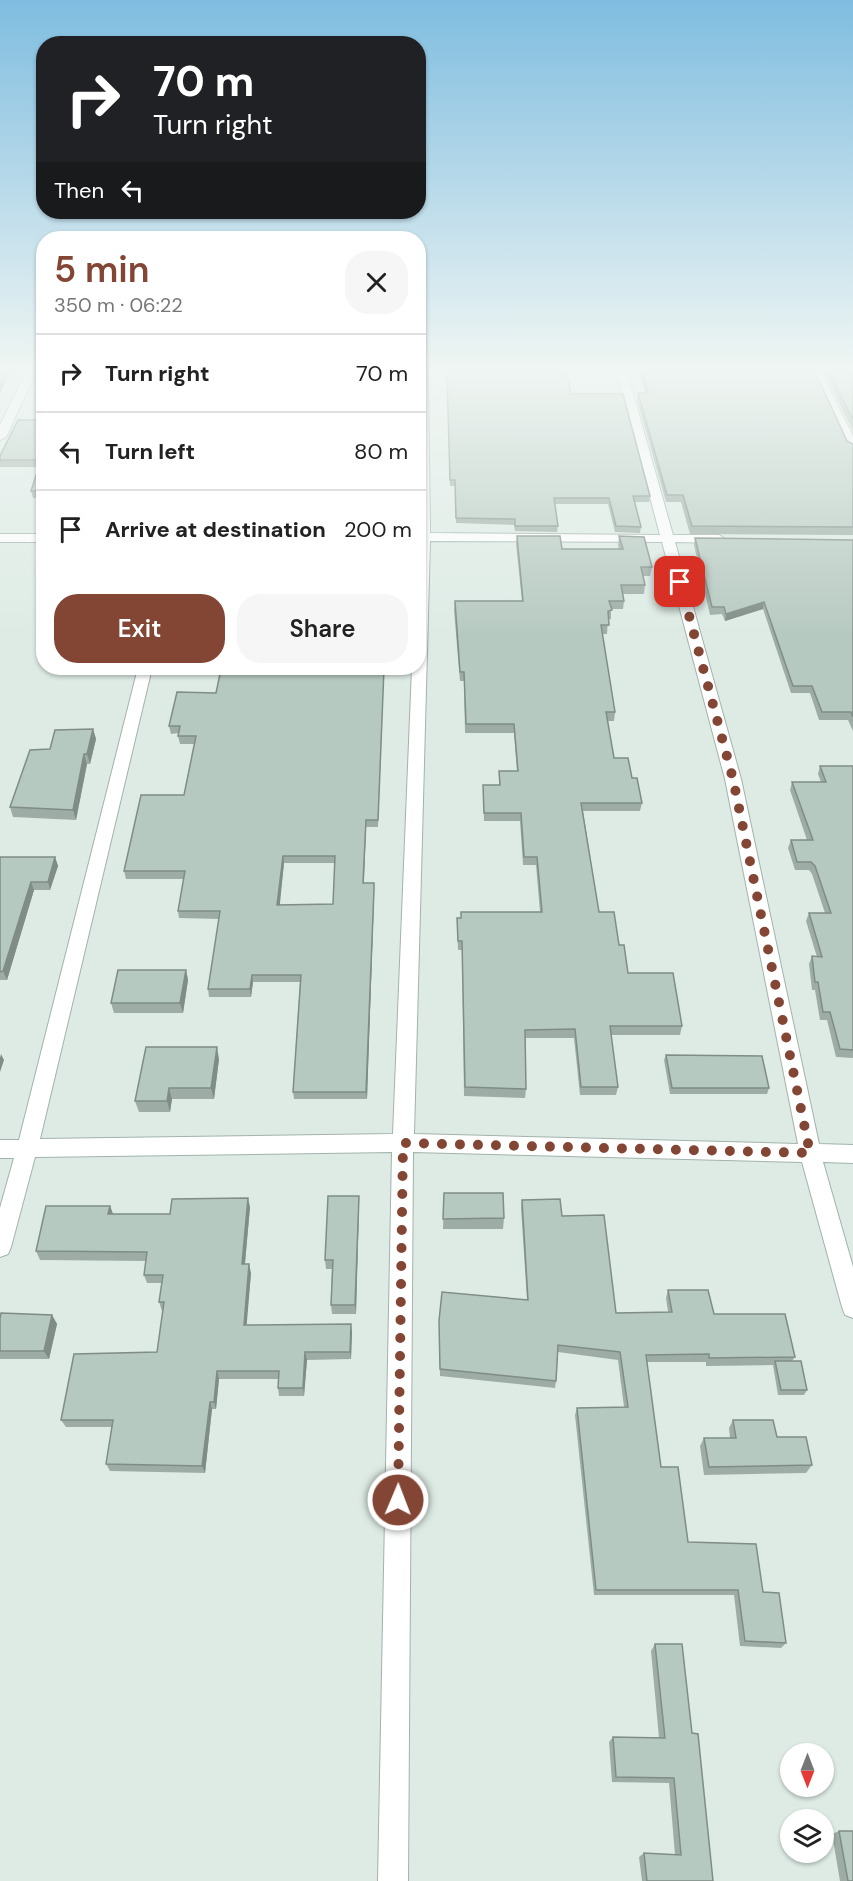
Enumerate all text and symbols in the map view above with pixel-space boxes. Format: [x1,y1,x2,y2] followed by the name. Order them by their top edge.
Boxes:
[153,54,254,109] text: 70 m
[54,60,132,138] icon: right
[153,107,273,142] text: Turn right
[116,174,149,207] icon: left
[54,176,104,205] text: Then
[54,246,150,293] text: 5 min
[345,251,408,314] button: close
[54,292,183,318] text: 350 m · 06:22
[54,357,87,390] icon: right
[105,359,210,388] text: Turn right
[356,359,408,388] text: 70 m
[54,435,87,468] icon: left
[105,437,195,466] text: Turn left
[354,437,408,466] text: 80 m
[54,513,87,546] icon: arrive
[105,515,326,544] text: Arrive at destination
[344,515,412,544] text: 200 m
[654,556,705,607] pin
[663,565,696,598] icon: arrive
[54,594,225,663] button: Exit
[237,594,408,663] button: Share
[366,1468,430,1532] position arrow
[780,1743,834,1797] north arrow
[780,1743,834,1863] map controls
[780,1809,834,1863] button: layers

